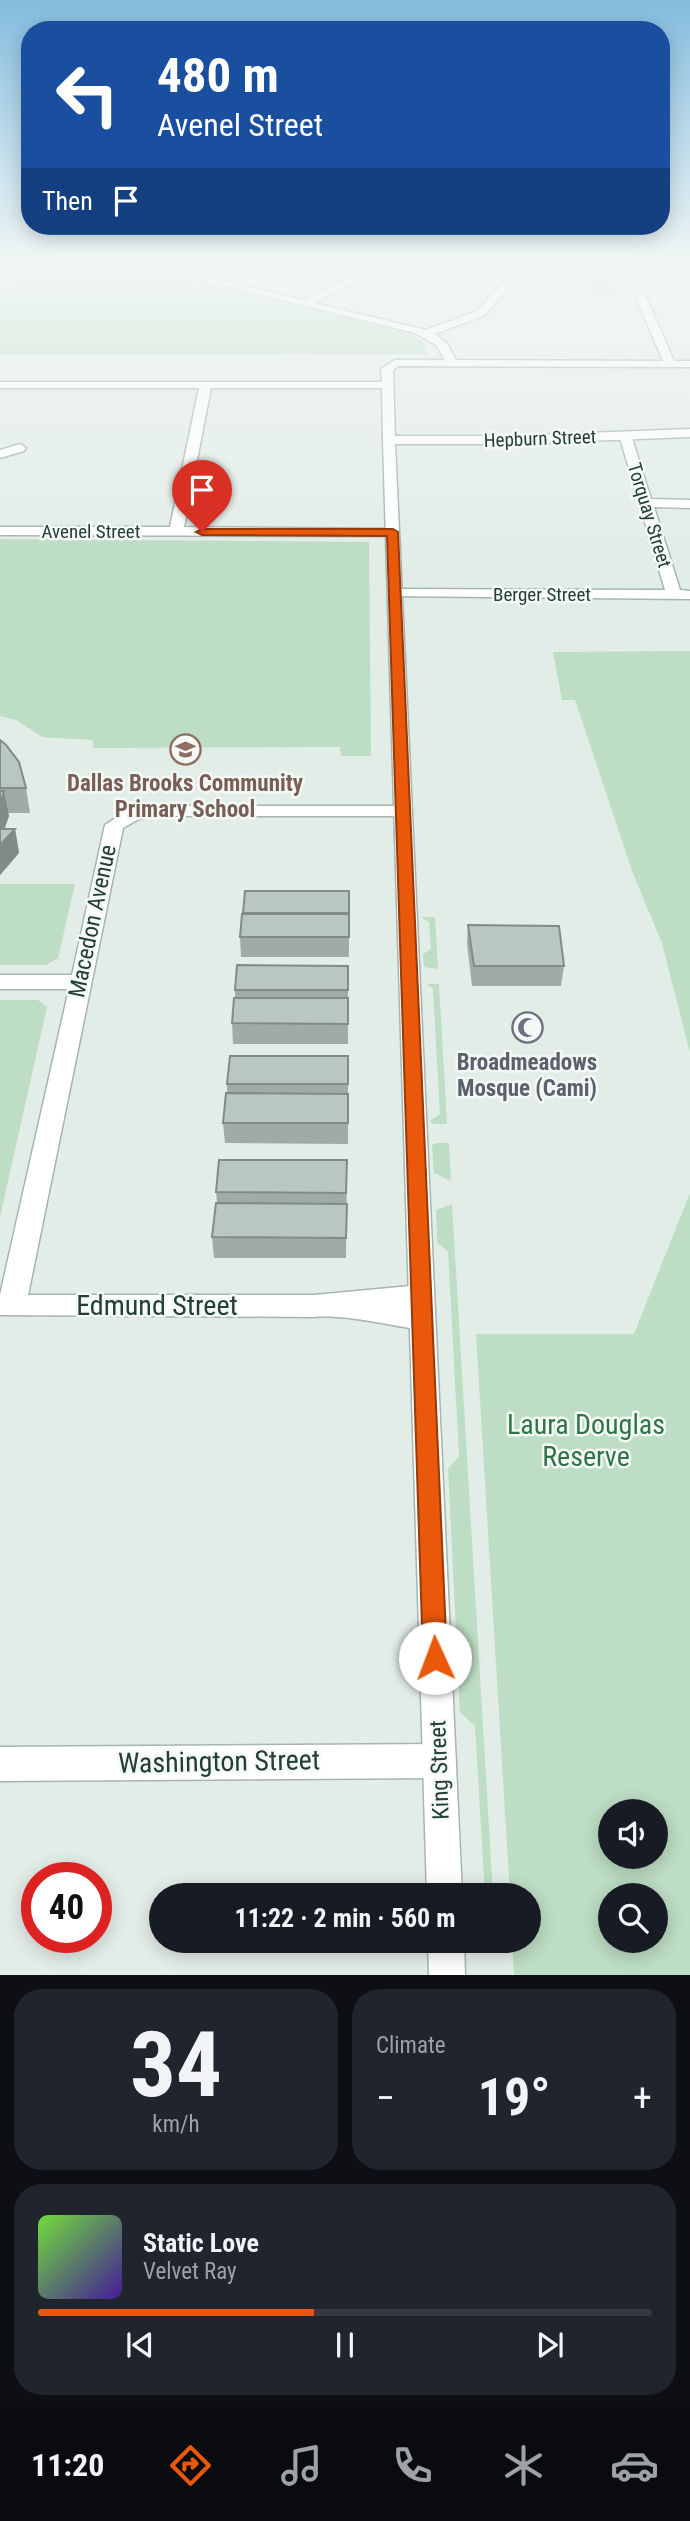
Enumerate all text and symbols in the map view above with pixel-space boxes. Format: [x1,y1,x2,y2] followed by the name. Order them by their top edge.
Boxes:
[157,47,279,104] text: 480 m
[42,49,133,140] icon: left
[157,106,323,144] text: Avenel Street
[107,182,145,220] icon: arrive
[42,186,93,216] text: Then
[483,425,597,452] street label: Hepburn Street
[172,460,232,532] pin
[623,460,676,570] street label: Torquay Street
[183,471,221,509] icon: arrive
[42,520,140,543] street label: Avenel Street
[493,583,591,606] street label: Berger Street
[168,732,202,766] school or university icon: Dallas Brooks Community Primary School
[67,770,304,823] place label: Dallas Brooks Community Primary School
[63,842,122,1000] street label: Macedon Avenue
[510,1011,544,1045] mosque icon: Broadmeadows Mosque (Cami)
[457,1049,597,1102] place label: Broadmeadows Mosque (Cami)
[76,1289,238,1322] street label: Edmund Street
[507,1408,665,1473] park label: Laura Douglas Reserve
[398,1621,472,1695] position arrow
[424,1720,455,1820] street label: King Street
[118,1743,320,1780] street label: Washington Street
[598,1799,668,1953] map controls
[598,1799,668,1869] button: sound
[21,1862,112,1953] speed limit sign: 40
[598,1883,668,1953] button: search
[235,1903,455,1933] text: 11:22 · 2 min · 560 m
[130,2012,222,2118] text: 34
[376,2032,446,2059] text: Climate
[478,2067,550,2128] text: 19°
[376,2076,395,2120] text: −
[633,2076,652,2120] text: +
[152,2111,200,2138] text: km/h
[143,2228,259,2258] text: Static Love
[143,2258,237,2285] text: Velvet Ray
[121,2326,159,2364] icon: previous
[326,2326,364,2364] icon: pause
[531,2326,569,2364] icon: next
[166,2441,215,2490] icon: directions
[277,2441,326,2490] icon: music
[388,2441,437,2490] icon: phone
[499,2441,548,2490] icon: climate
[610,2441,659,2490] icon: car
[31,2446,104,2484] text: 11:20

